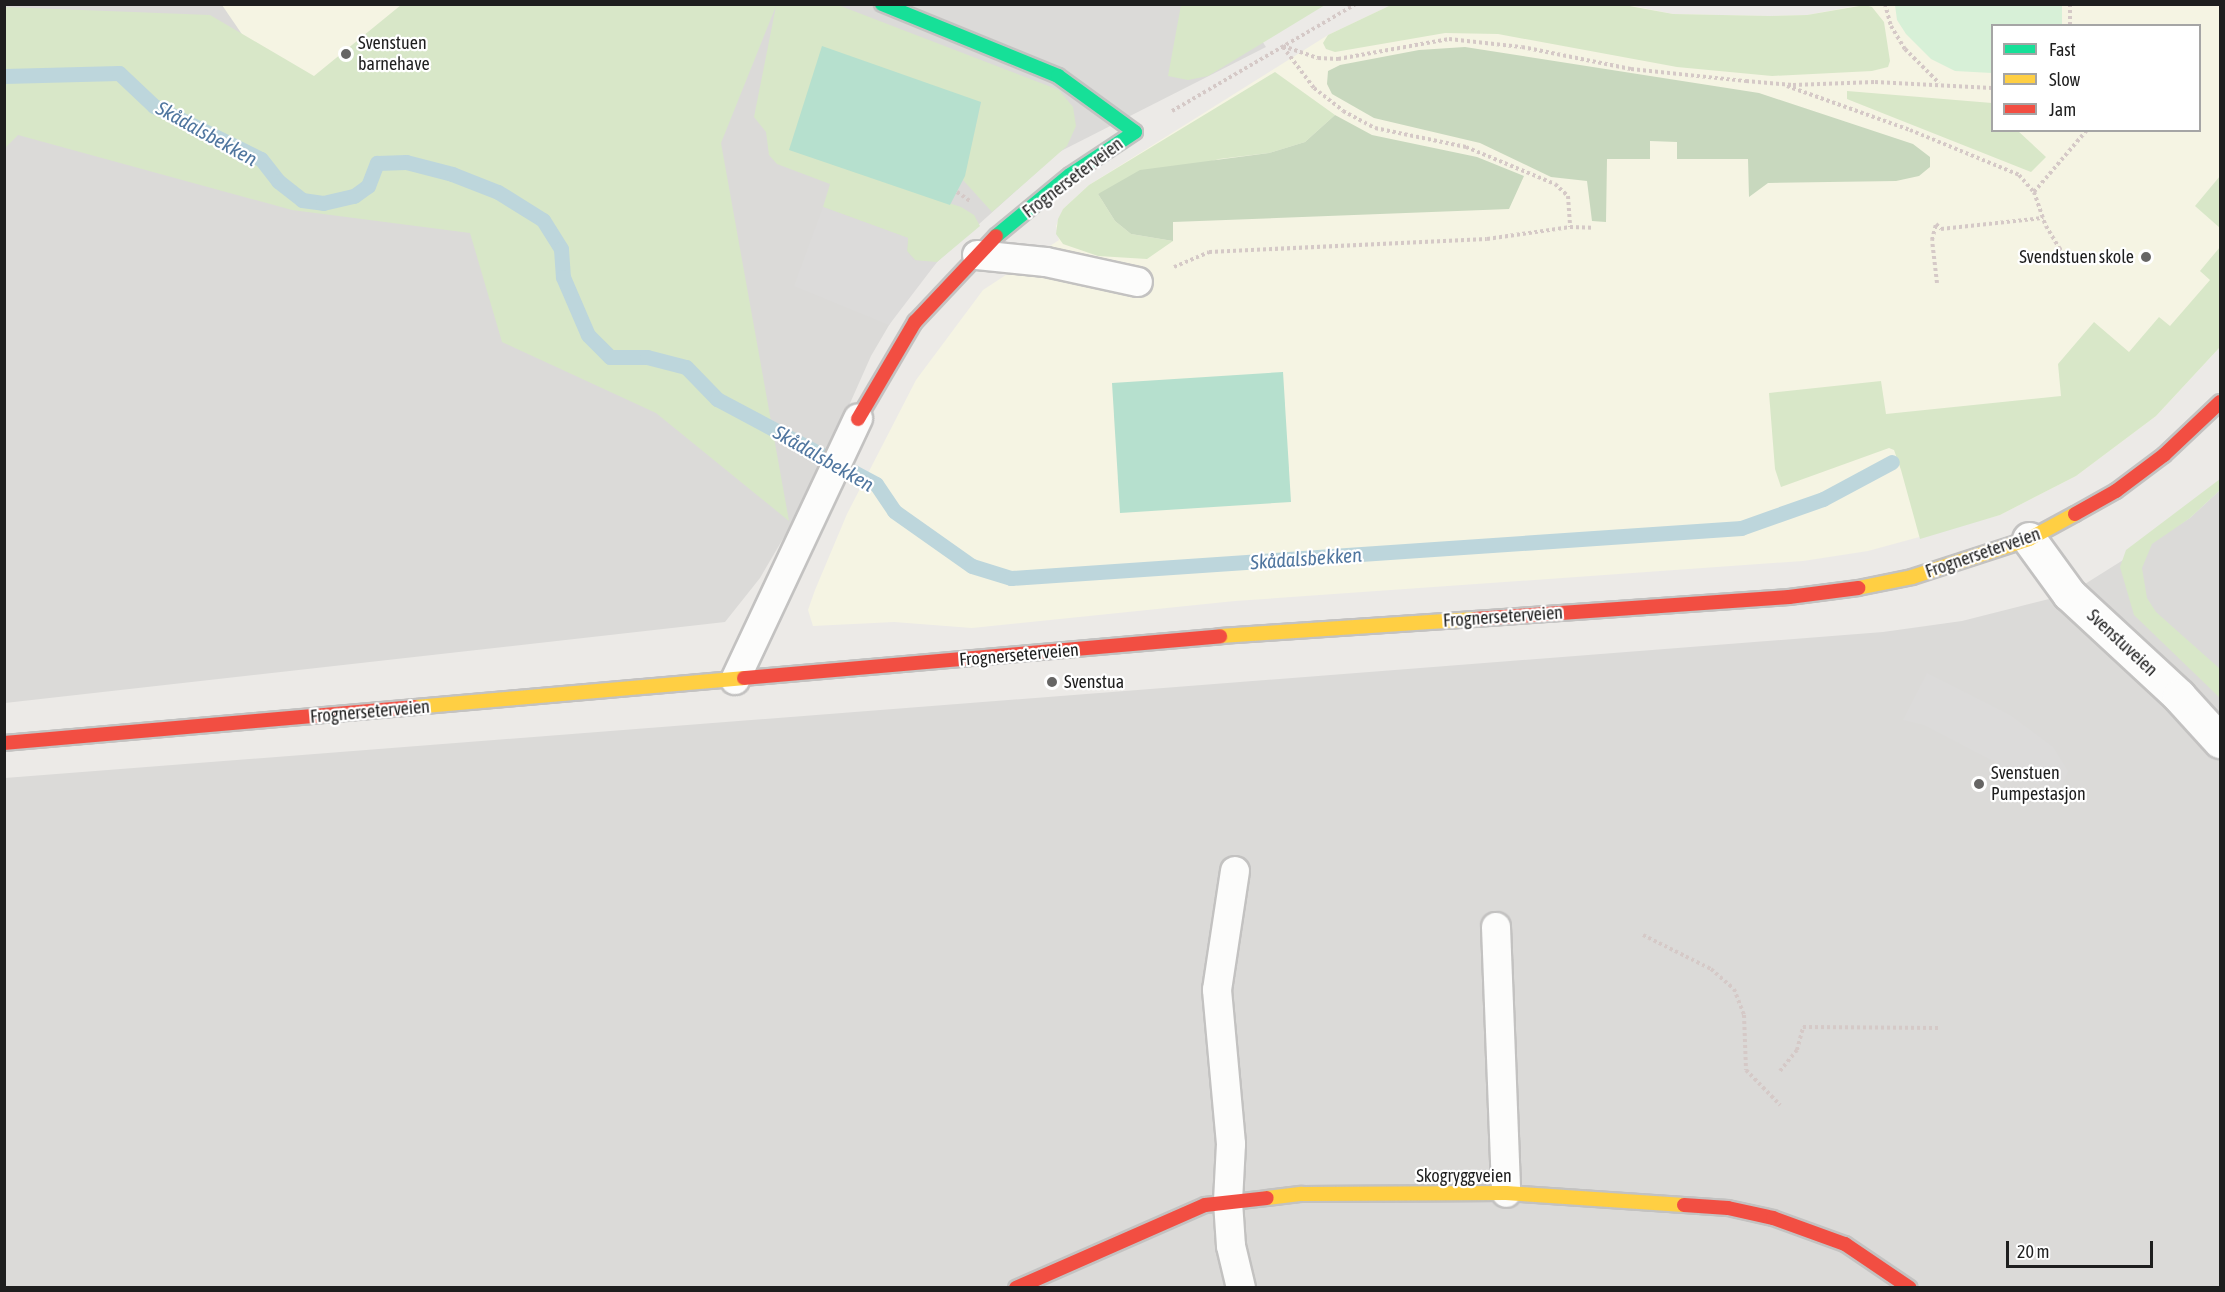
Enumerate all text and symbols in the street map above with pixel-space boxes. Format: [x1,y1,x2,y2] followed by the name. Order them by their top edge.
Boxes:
[1991,24,2201,132] legend
[358,33,430,76] place label: Svenstuen barnehave
[2049,39,2076,60] text: Fast
[339,47,353,61] marker: Svenstuen barnehave
[2049,69,2080,90] text: Slow
[152,95,262,171] water label: Skådalsbekken
[2049,99,2076,120] text: Jam
[1019,133,1127,223] street label: Frognerseterveien
[2019,246,2134,268] place label: Svendstuen skole
[2139,250,2153,264] marker: Svendstuen skole
[770,420,878,496] water label: Skådalsbekken
[1923,523,2043,583] street label: Frognerseterveien
[1249,542,1363,574] water label: Skådalsbekken
[1442,602,1564,632] street label: Frognerseterveien
[2082,605,2162,681] street label: Svenstuveien
[958,639,1080,671] street label: Frognerseterveien
[1064,671,1124,693] place label: Svenstua
[1045,675,1059,689] marker: Svenstua
[309,696,431,728] street label: Frognerseterveien
[1991,763,2086,806] place label: Svenstuen Pumpestasjon
[1972,777,1986,791] marker: Svenstuen Pumpestasjon
[1416,1165,1512,1187] street label: Skogryggveien
[2009,1229,2156,1267] scale bar
[2017,1241,2049,1262] text: 20 m

